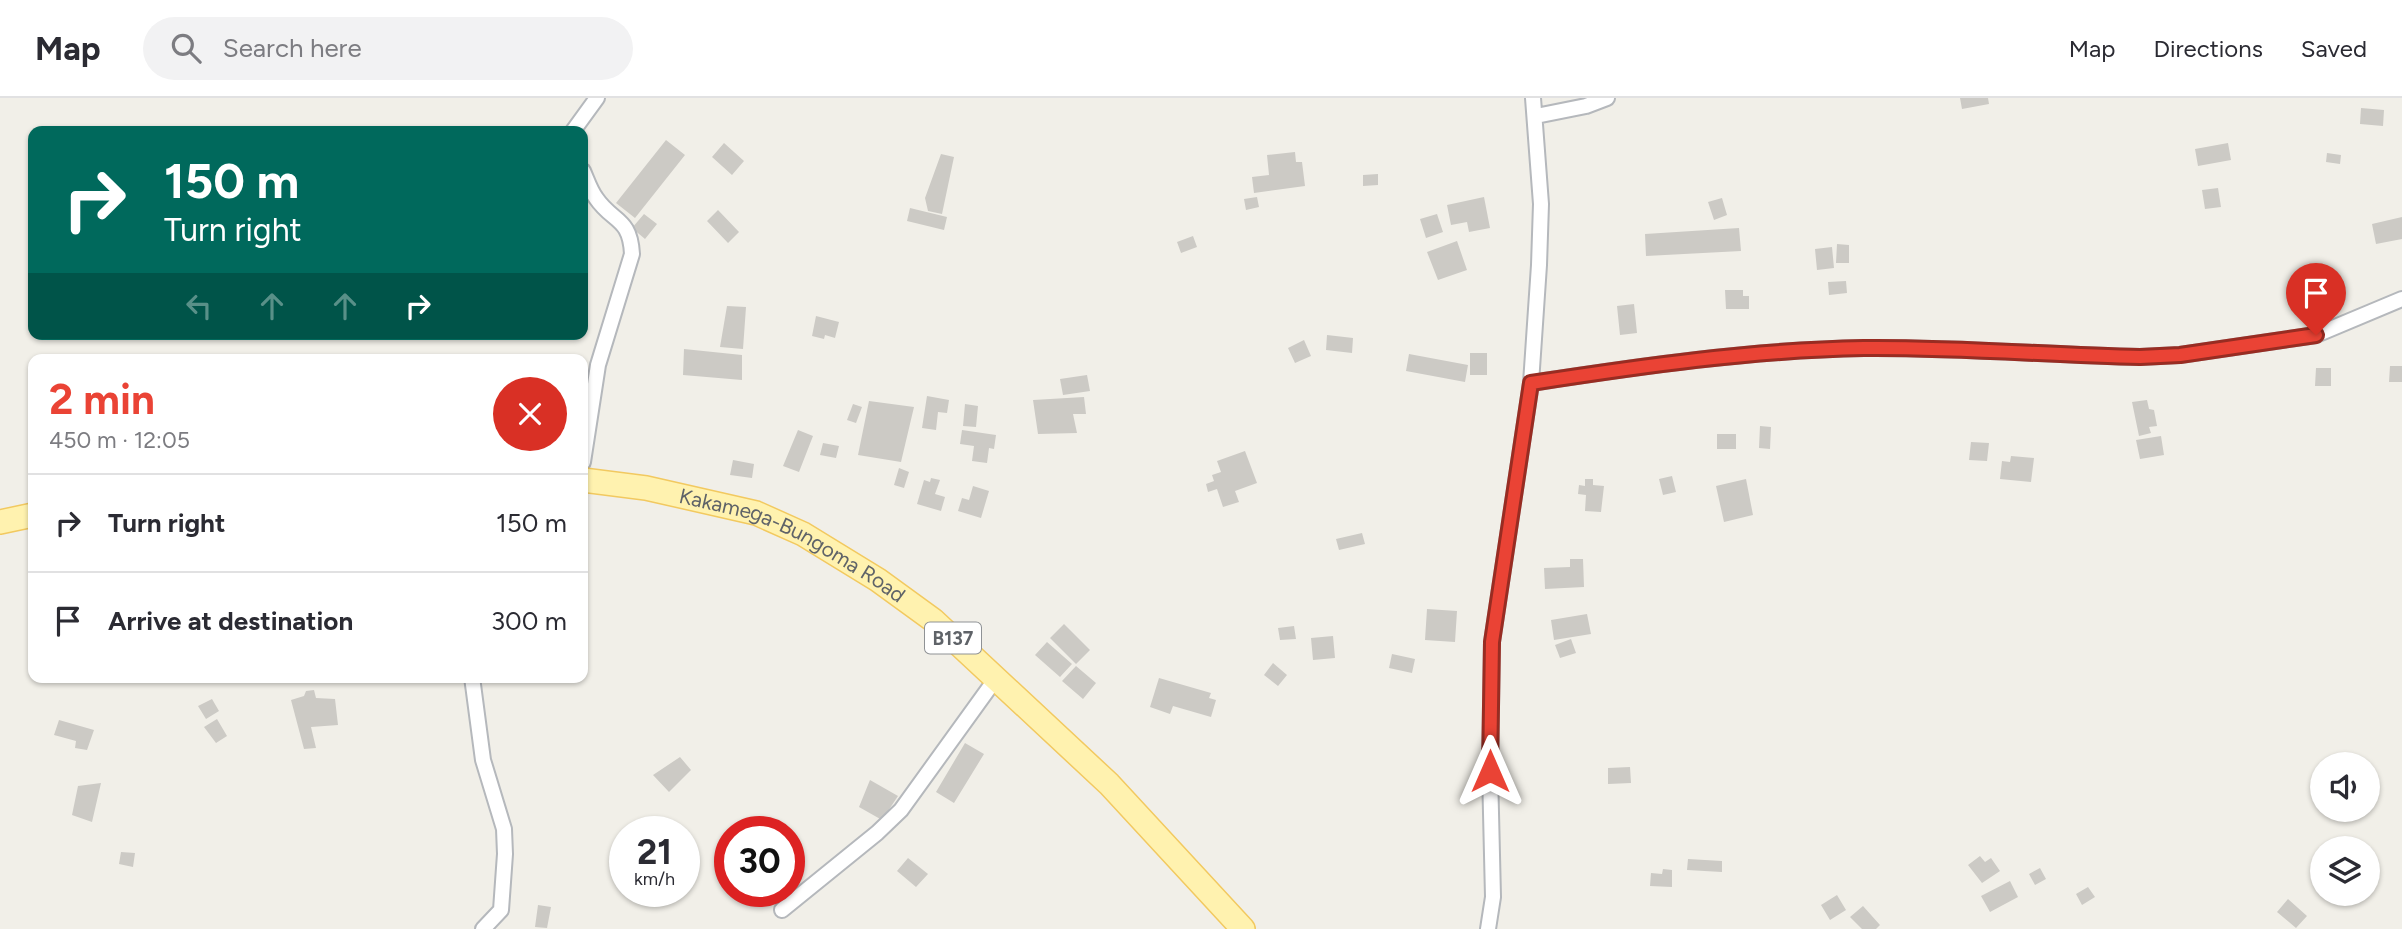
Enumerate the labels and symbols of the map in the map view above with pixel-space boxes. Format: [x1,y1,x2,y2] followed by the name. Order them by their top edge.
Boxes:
[2286,263,2346,335] pin
[677,483,910,608] street label: Kakamega-Bungoma Road
[925,622,981,653] road number: B137
[1453,734,1527,808] position arrow
[714,816,805,907] speed limit sign: 30

